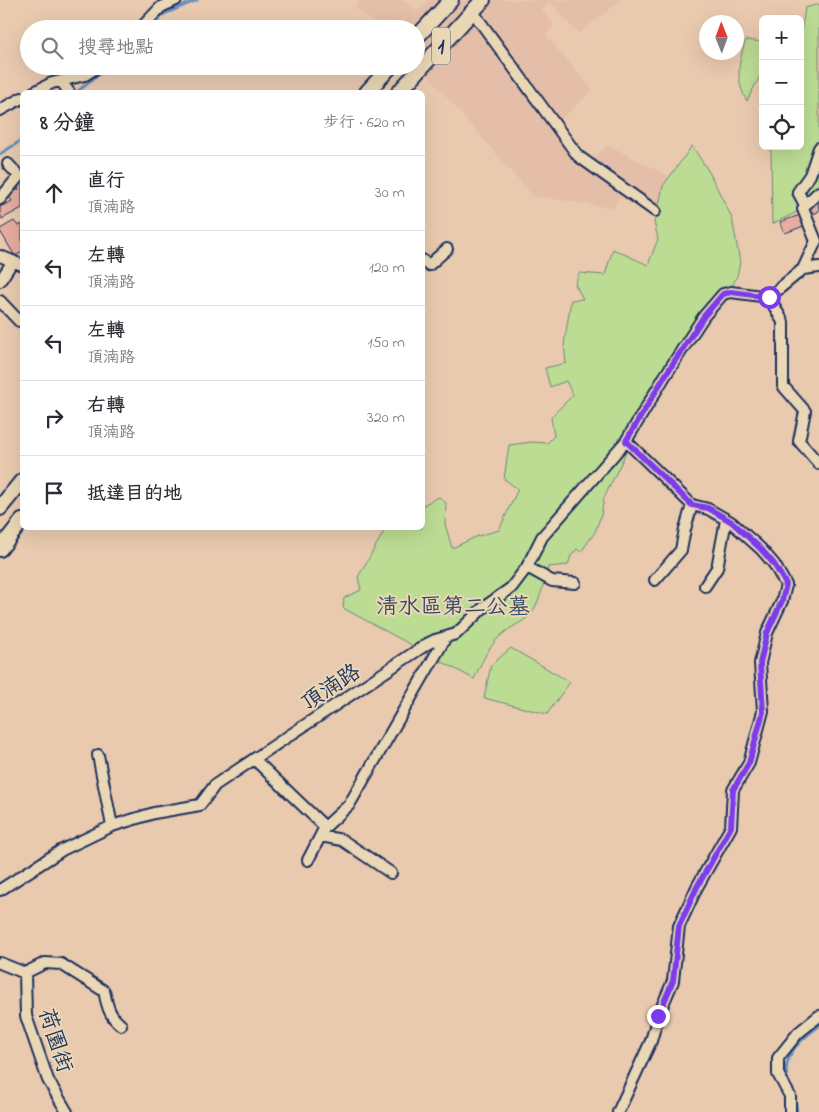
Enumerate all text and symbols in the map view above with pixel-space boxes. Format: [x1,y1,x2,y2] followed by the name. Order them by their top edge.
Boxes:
[699,15,744,60] north arrow
[759,15,804,150] map controls
[759,15,804,60] button: +
[20,20,425,75] search box
[432,27,450,64] road number: 1
[38,34,66,62] icon: search
[78,35,154,62] text: 搜尋地點
[759,60,804,105] button: −
[759,105,804,150] button: locate
[40,109,95,139] text: 8 分鐘
[323,111,405,135] text: 步行 · 620 m
[87,168,125,195] text: 直行
[40,179,68,207] icon: ahead
[375,181,405,205] text: 30 m
[87,196,135,220] text: 頂湳路
[87,243,125,270] text: 左轉
[40,254,68,282] icon: left
[369,256,405,280] text: 120 m
[87,271,135,295] text: 頂湳路
[758,286,781,309] route start
[87,318,125,345] text: 左轉
[40,329,68,357] icon: left
[367,331,405,355] text: 150 m
[87,346,135,370] text: 頂湳路
[87,393,125,420] text: 右轉
[40,404,68,432] icon: right
[367,406,405,430] text: 320 m
[87,421,135,445] text: 頂湳路
[40,479,68,507] icon: arrive
[87,481,182,508] text: 抵達目的地
[376,592,530,624] park label: 清水區第二公墓
[295,657,368,720] street label: 頂湳路
[29,1005,80,1077] street label: 荷園街
[647,1005,670,1028] route end

